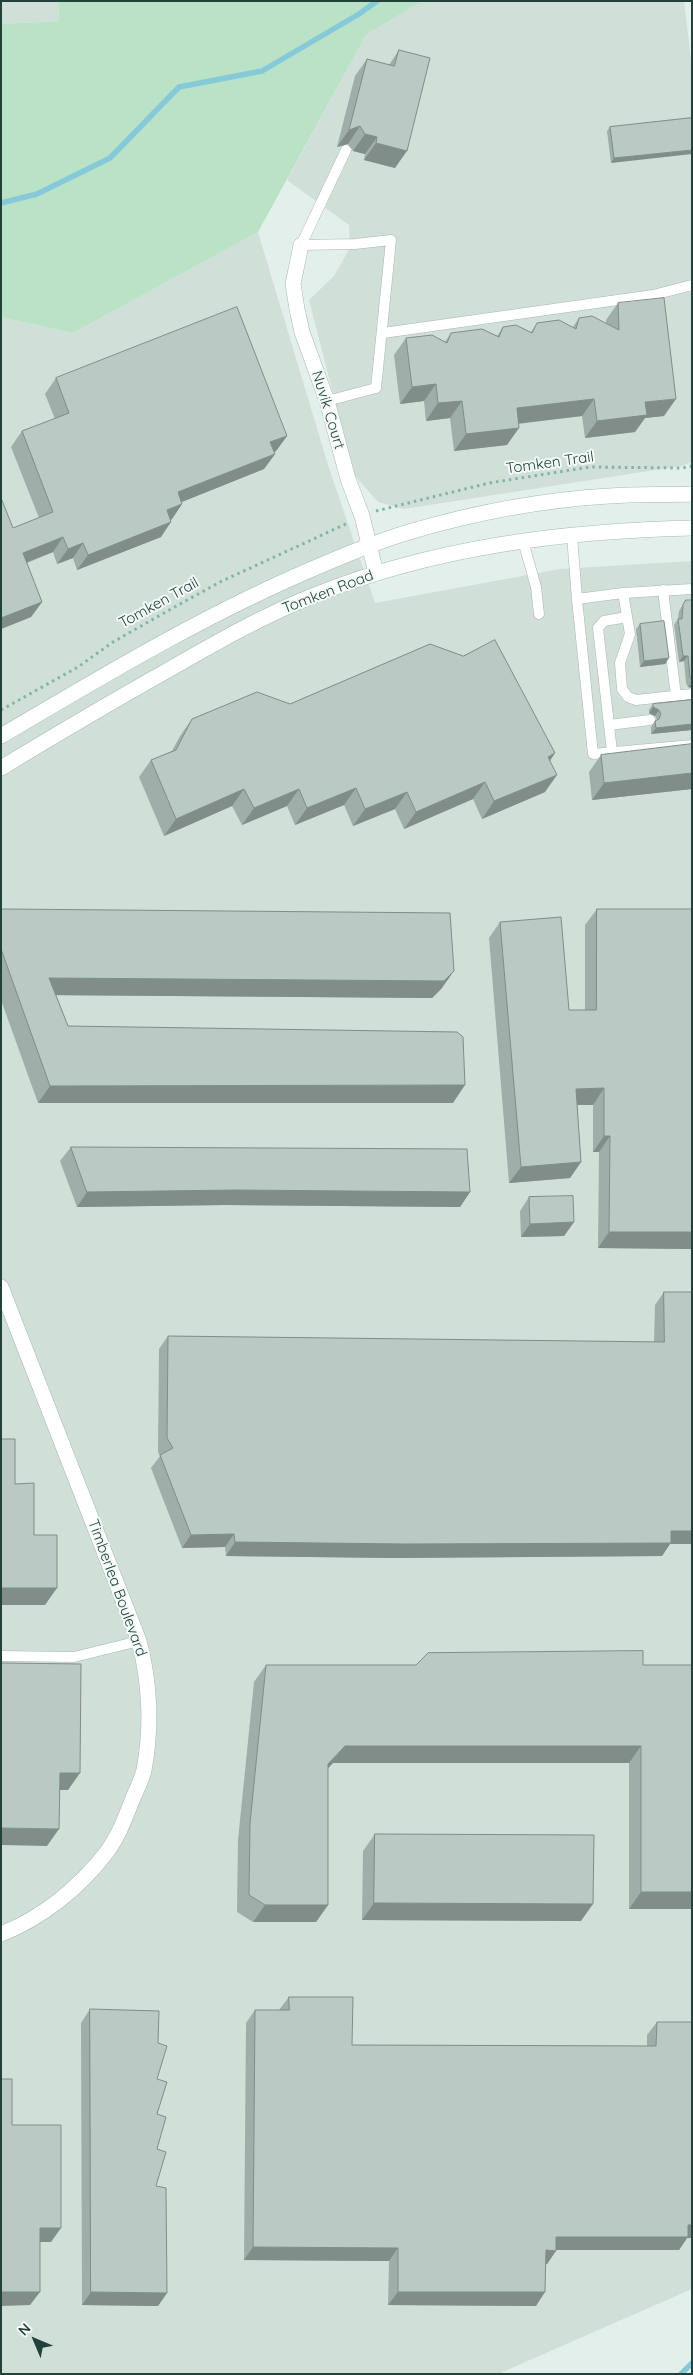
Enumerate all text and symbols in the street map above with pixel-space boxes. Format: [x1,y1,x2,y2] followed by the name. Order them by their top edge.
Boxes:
[308,369,348,451] street label: Nuvik Court
[505,448,595,478] street label: Tomken Trail
[280,566,376,618] street label: Tomken Road
[116,574,202,632] street label: Tomken Trail
[84,1517,150,1659] street label: Timberlea Boulevard
[10,2315,60,2365] north arrow
[14,2319,34,2339] text: N

